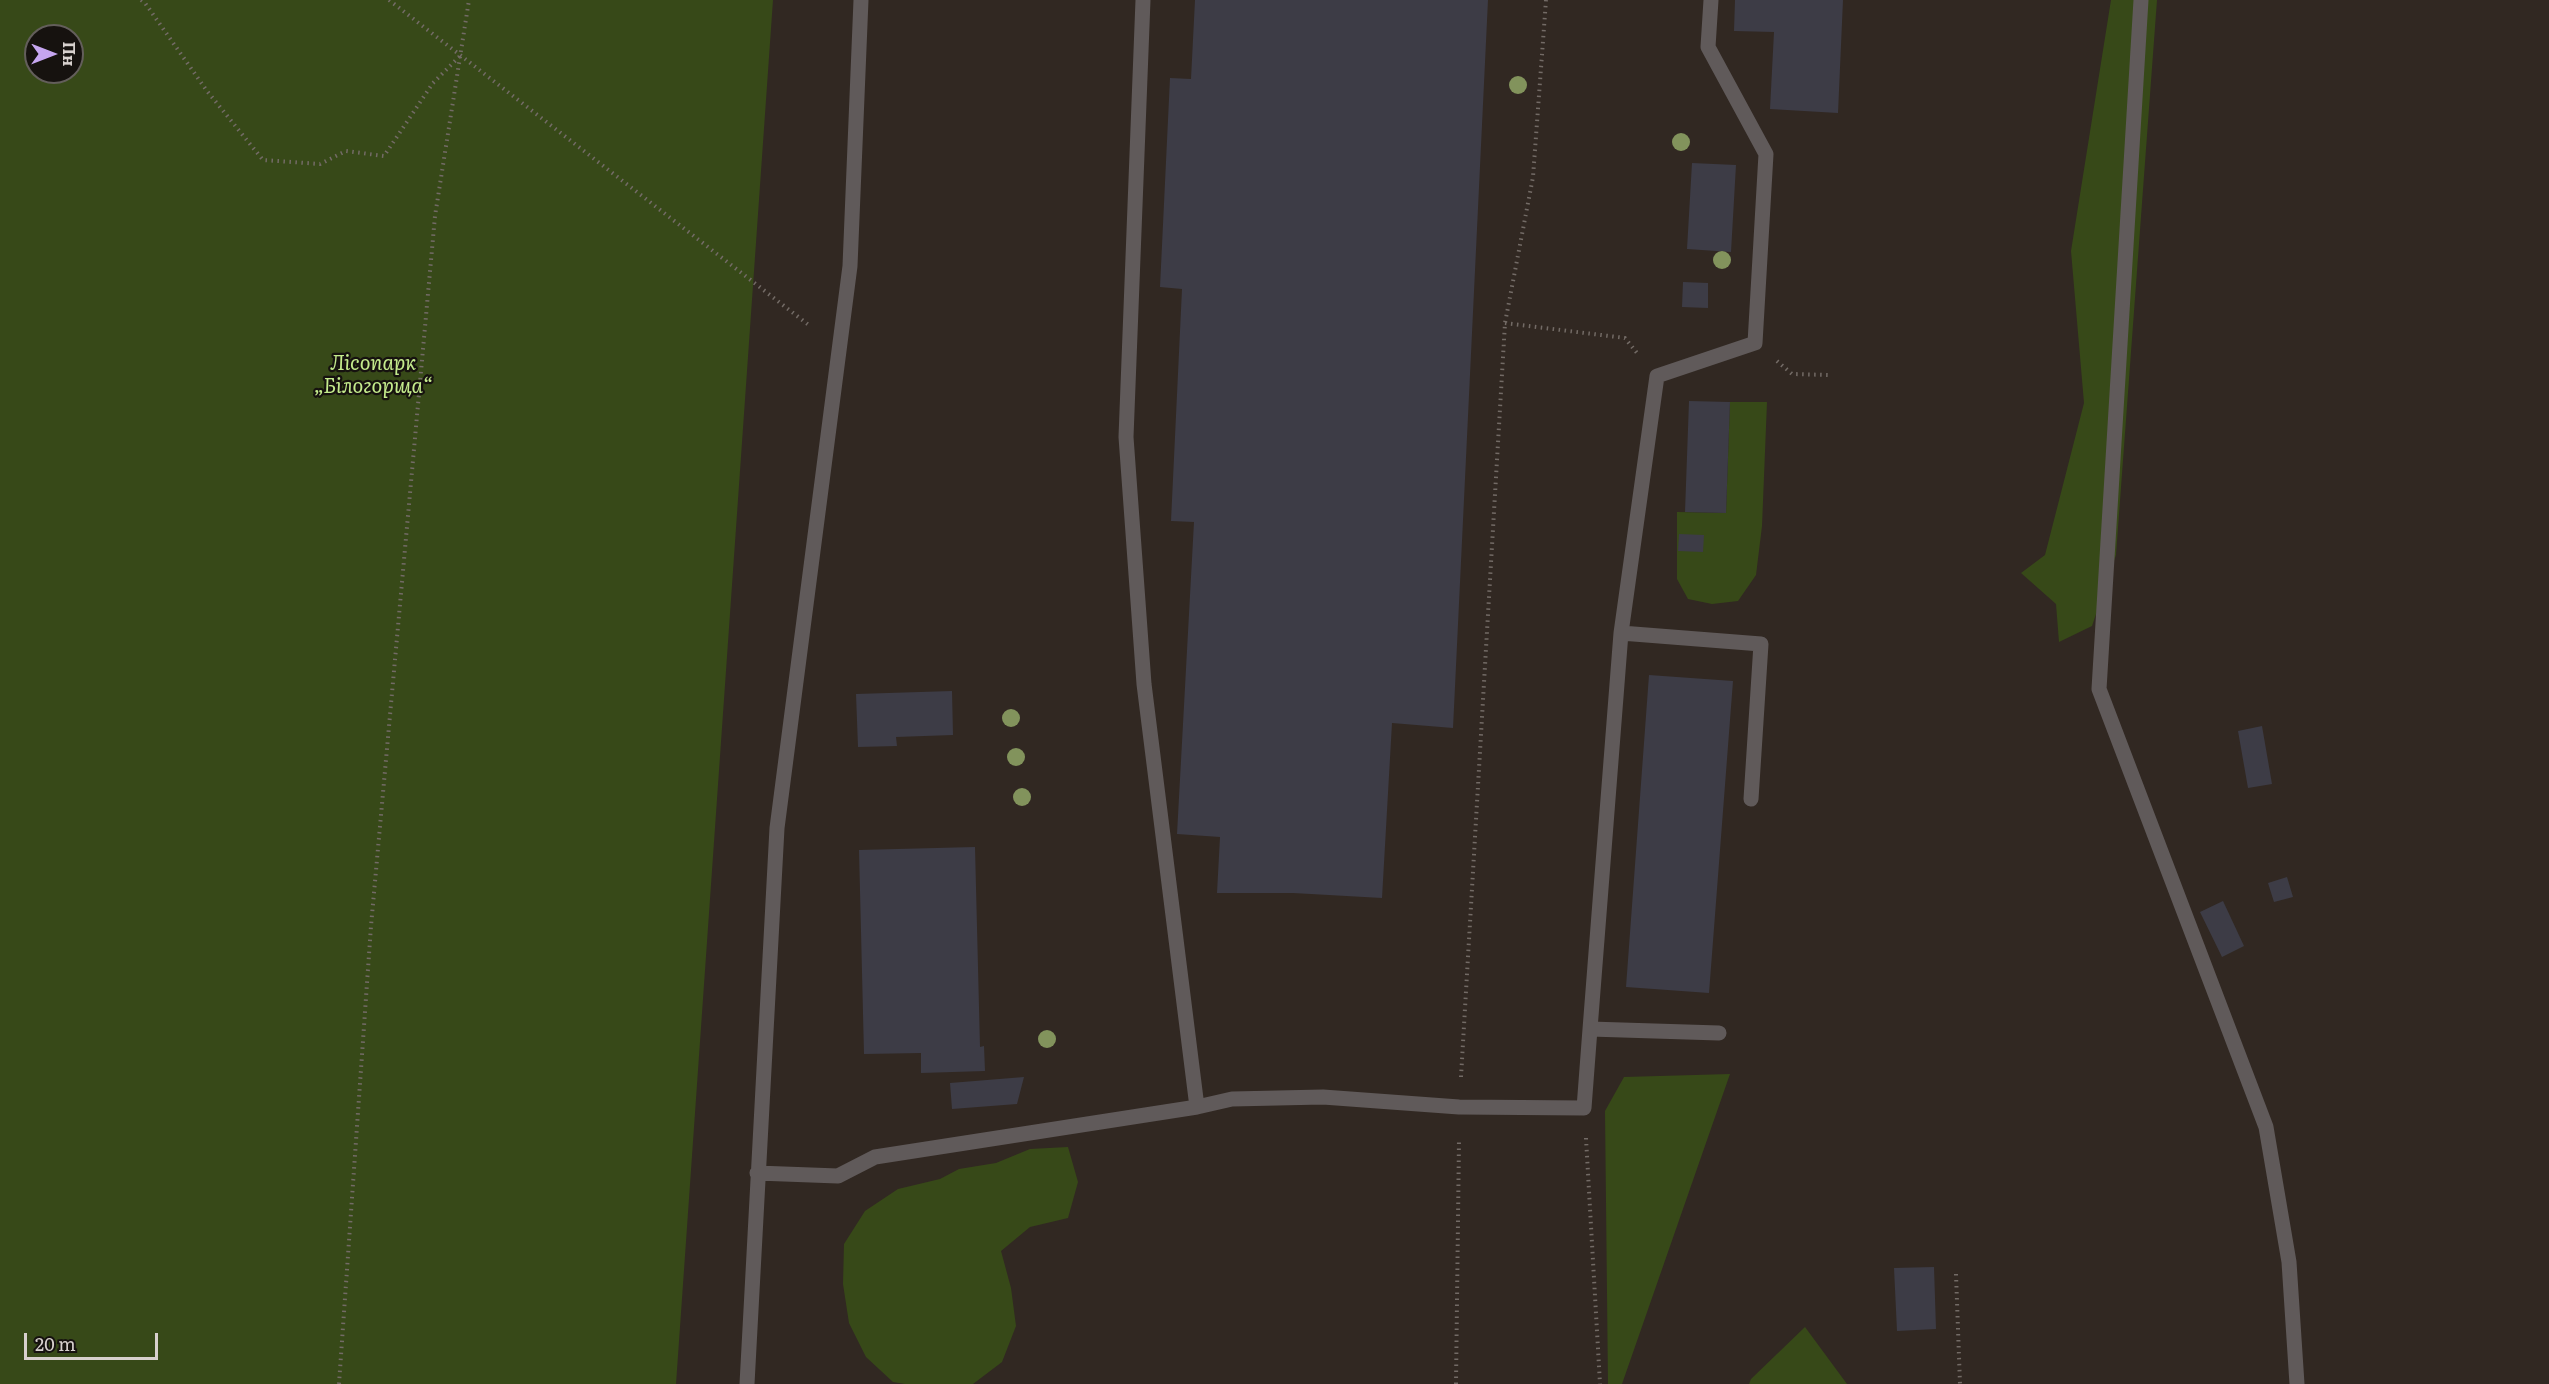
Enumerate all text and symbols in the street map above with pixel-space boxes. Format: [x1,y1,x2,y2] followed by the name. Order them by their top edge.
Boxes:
[24,24,84,84] north arrow
[58,42,82,66] text: Пн
[314,352,432,399] park label: Лісопарк „Білогорща“
[27,1321,160,1359] scale bar
[35,1330,76,1357] text: 20 m

